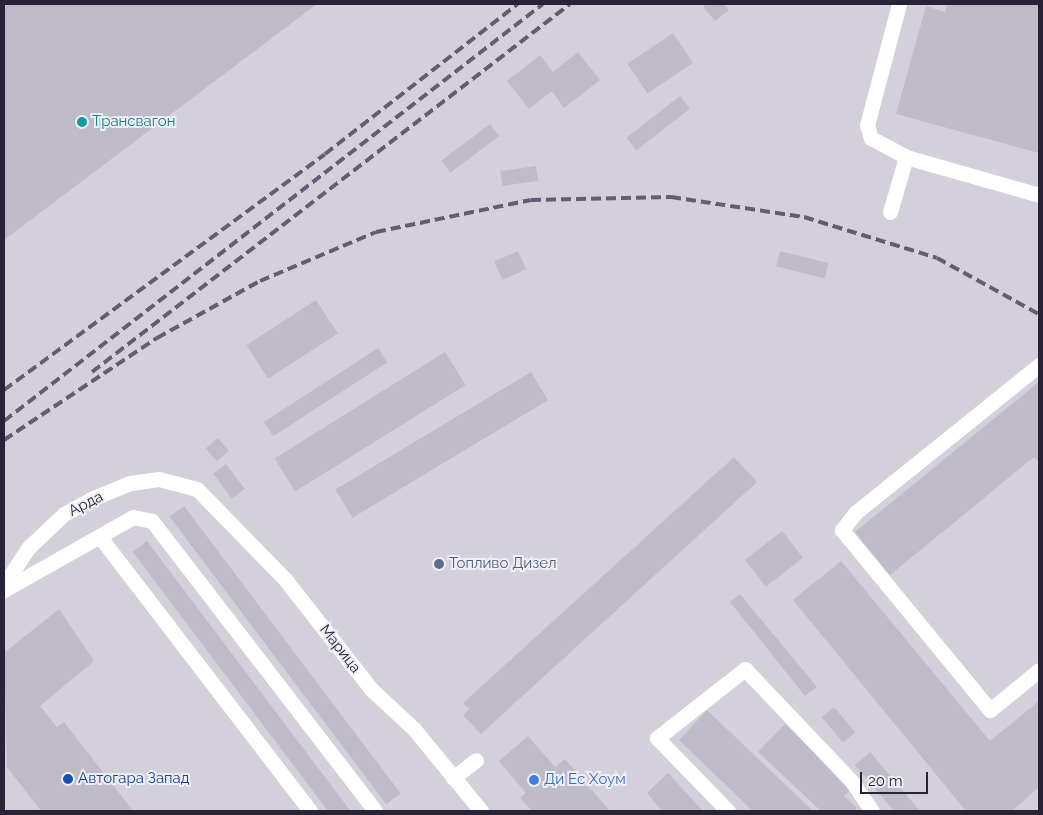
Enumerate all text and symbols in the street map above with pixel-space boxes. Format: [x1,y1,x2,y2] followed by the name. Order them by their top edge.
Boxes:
[92,113,176,131] place label: Tрансвагон
[76,116,88,128] marker: Tрансвагон
[66,488,106,520] street label: Арда
[449,555,557,573] place label: Топливо Дизел
[433,558,445,570] marker: Топливо Дизел
[316,621,364,677] street label: Марица
[863,762,930,794] scale bar
[78,770,189,788] place label: Автогара Запад
[544,771,626,789] place label: Ди Ес Хоум
[868,772,903,790] text: 20 m
[62,773,74,785] marker: Автогара Запад
[528,774,540,786] marker: Ди Ес Хоум

